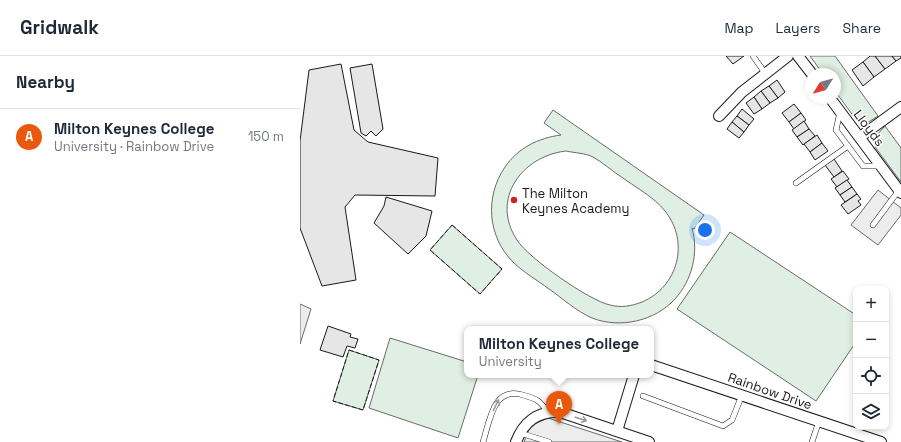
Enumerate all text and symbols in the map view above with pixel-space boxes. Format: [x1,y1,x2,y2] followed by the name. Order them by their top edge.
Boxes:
[20,15,99,40] text: Gridwalk
[724,19,754,37] text: Map
[776,19,820,37] text: Layers
[842,19,881,37] text: Share
[805,68,841,104] north arrow
[16,71,75,93] text: Nearby
[850,106,888,150] street label: Lloyds
[54,119,214,138] text: Milton Keynes College
[25,128,33,145] text: A
[248,128,284,145] text: 150 m
[54,138,214,155] text: University · Rainbow Drive
[522,185,629,217] place label: The Milton Keynes Academy
[509,195,519,205] marker: The Milton Keynes Academy
[695,220,715,240] your location
[853,286,889,430] map controls
[853,286,889,322] button: +
[853,322,889,358] button: −
[464,326,654,378] popup
[479,334,639,353] text: Milton Keynes College
[479,353,542,370] text: University
[853,358,889,394] button: locate
[726,369,814,413] street label: Rainbow Drive
[546,391,572,424] pin: A
[853,394,889,430] button: layers
[493,400,500,412] one-way arrow
[575,416,588,423] one-way arrow

